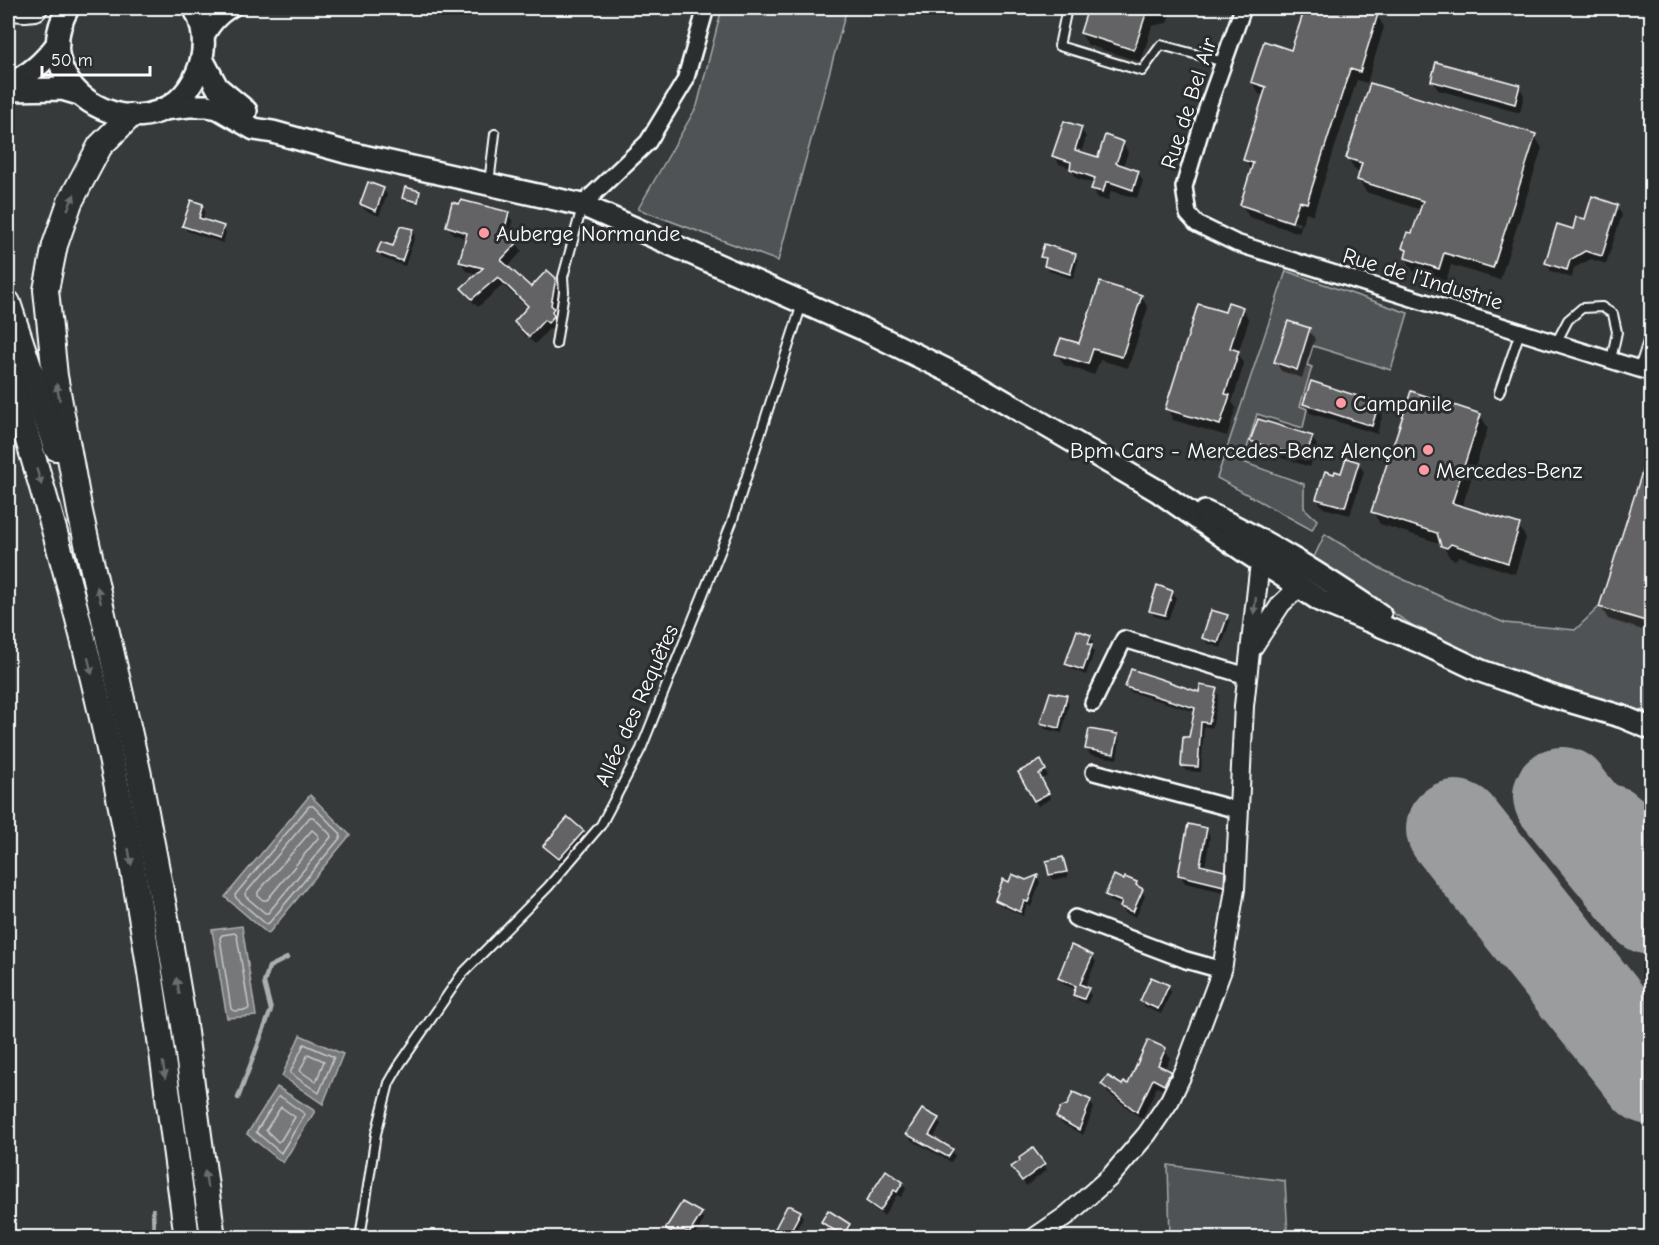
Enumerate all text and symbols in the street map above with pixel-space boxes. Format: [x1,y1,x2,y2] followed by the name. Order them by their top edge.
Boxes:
[1156,34,1222,172] street label: Rue de Bel Air
[42,39,150,77] scale bar
[51,50,93,71] text: 50 m
[66,193,75,210] one-way arrow
[496,221,680,247] place label: Auberge Normande
[477,226,491,240] marker: Auberge Normande
[1340,242,1506,316] street label: Rue de l'Industrie
[53,382,62,401] one-way arrow
[1353,391,1452,417] place label: Campanile
[1334,396,1348,410] marker: Campanile
[1070,438,1416,464] place label: Bpm Cars - Mercedes-Benz Alençon
[1421,443,1435,457] marker: Bpm Cars - Mercedes-Benz Alençon
[1436,458,1583,484] place label: Mercedes-Benz
[1417,463,1431,477] marker: Mercedes-Benz
[35,469,44,487] one-way arrow
[94,585,103,604] one-way arrow
[1250,597,1260,616] one-way arrow
[590,620,684,790] street label: Allée des Requêtes
[85,657,95,675] one-way arrow
[126,847,135,866] one-way arrow
[173,977,182,996] one-way arrow
[160,1061,169,1080] one-way arrow
[201,1170,210,1189] one-way arrow

